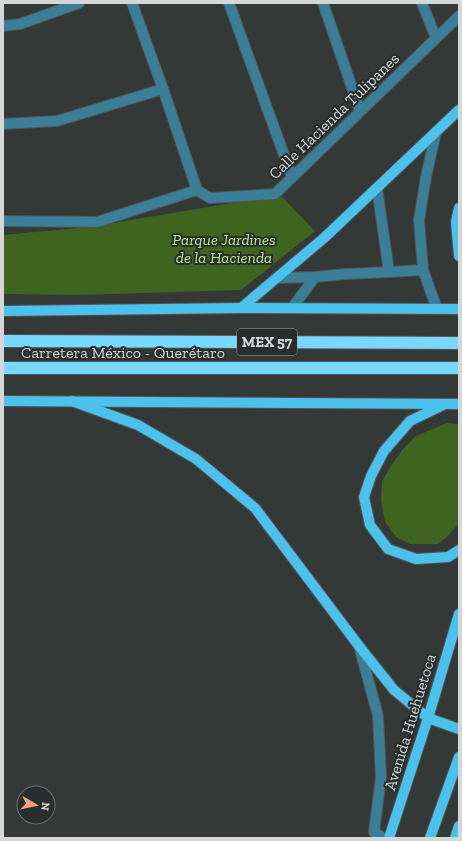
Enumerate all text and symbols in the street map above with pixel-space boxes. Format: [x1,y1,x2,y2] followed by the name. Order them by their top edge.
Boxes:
[265,49,403,183] street label: Calle Hacienda Tulipanes
[172,230,276,267] park label: Parque Jardines de la Hacienda
[237,329,297,355] road number: MEX 57
[21,343,225,362] street label: Carretera México - Querétaro
[380,651,440,793] street label: Avenida Huehuetoca
[16,785,56,825] north arrow
[38,801,52,812] text: N

